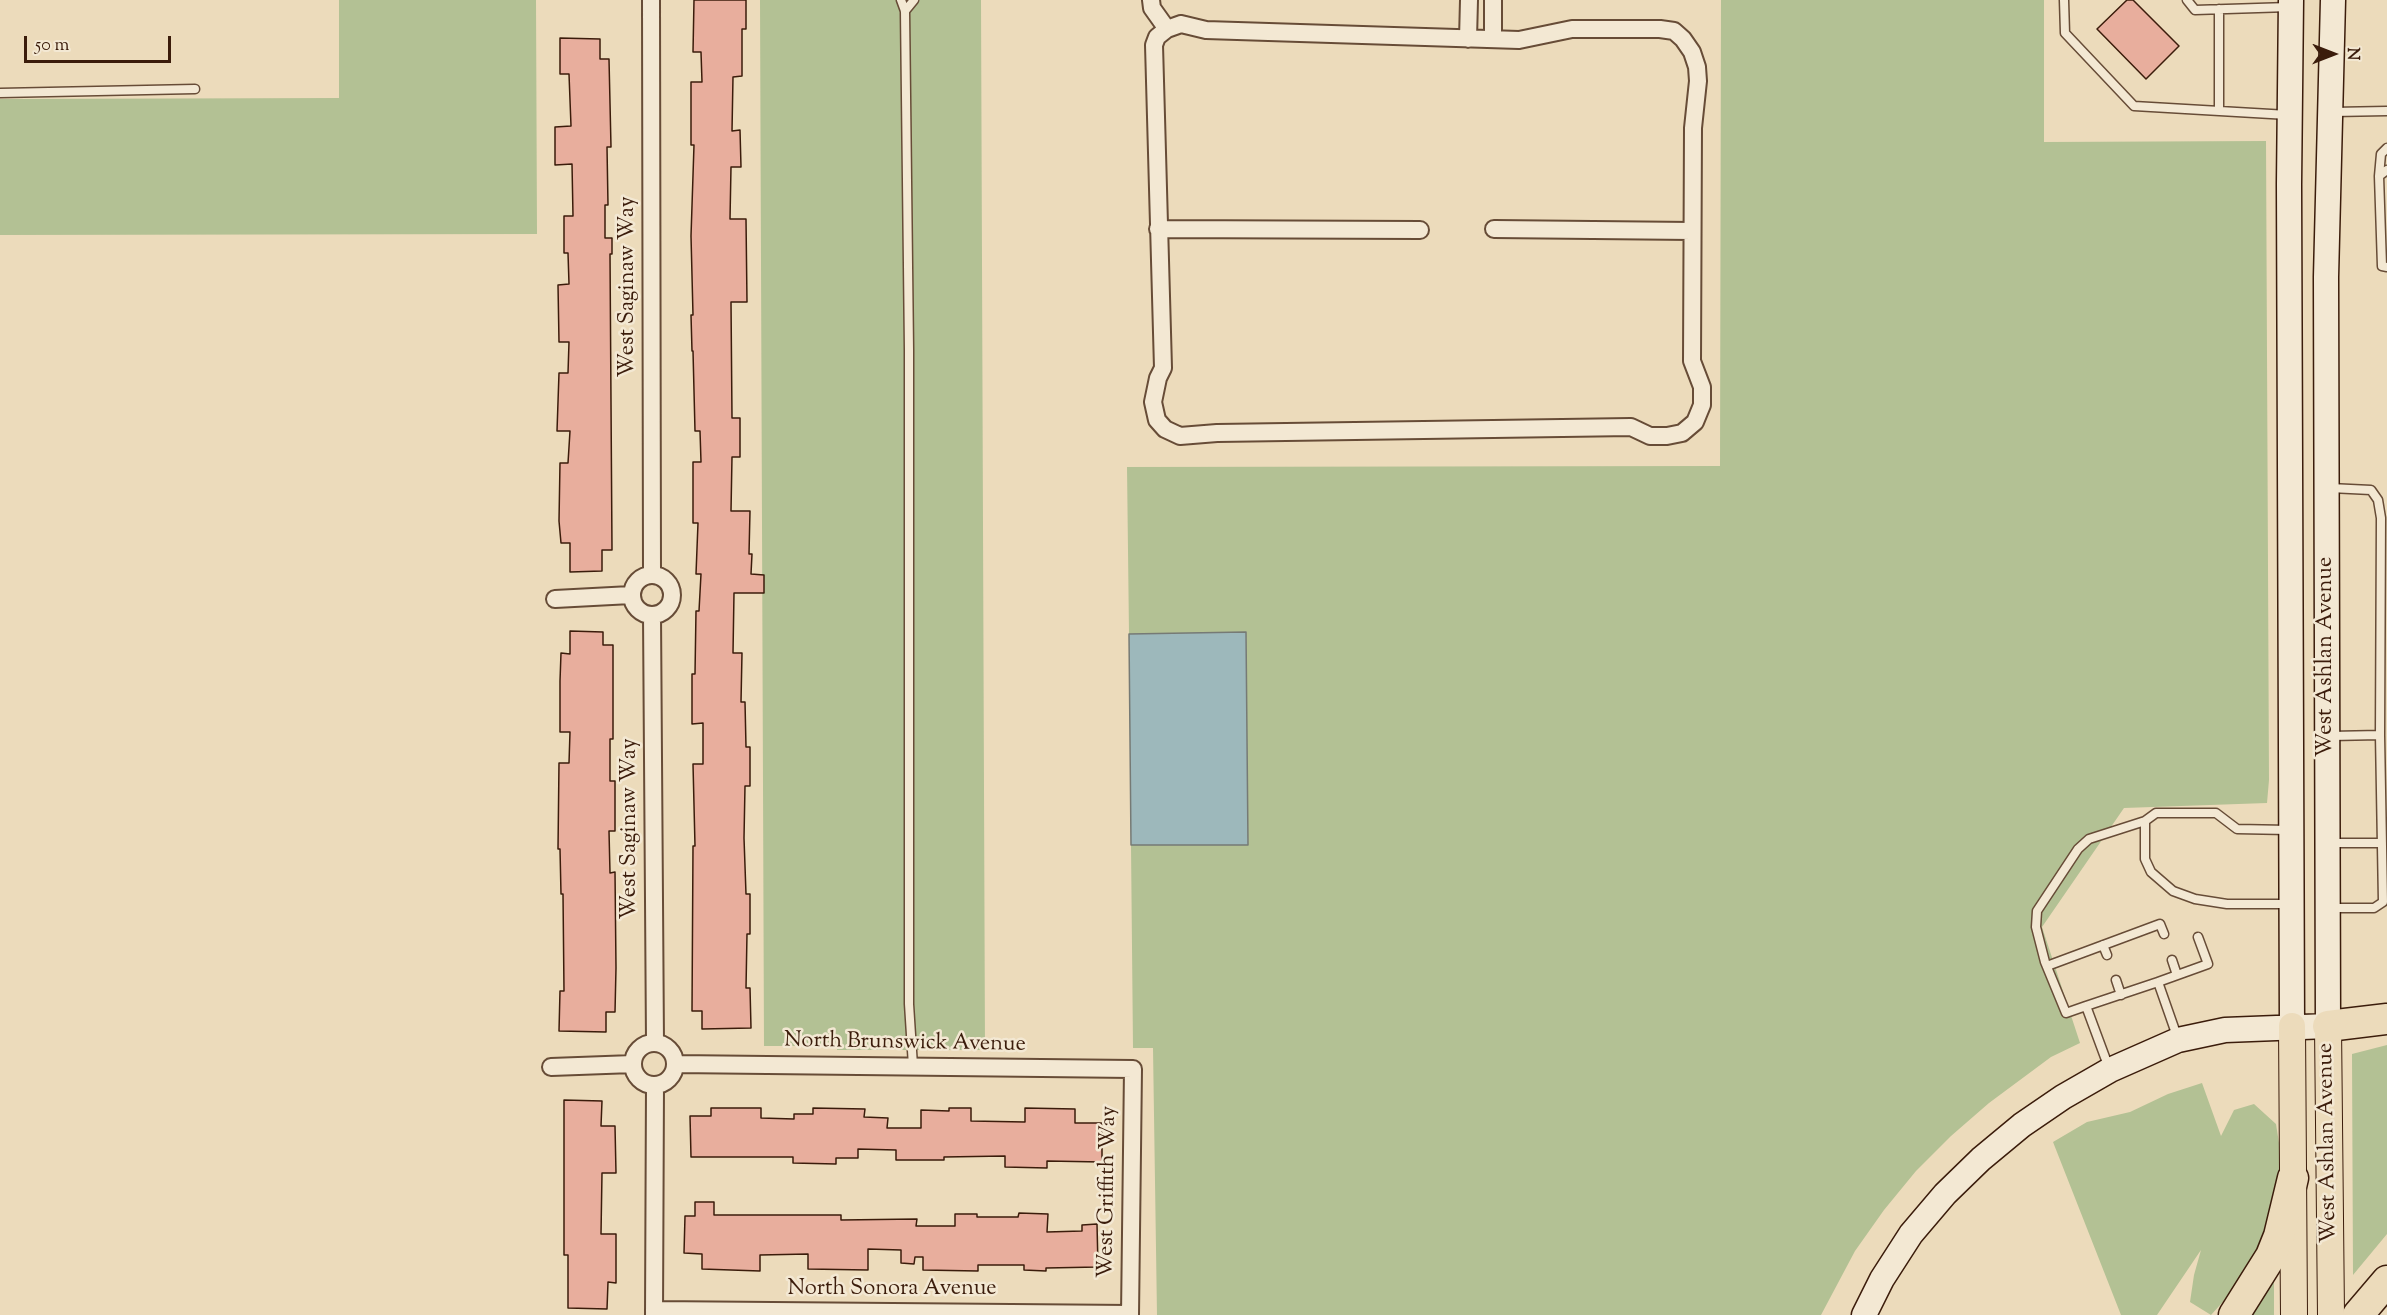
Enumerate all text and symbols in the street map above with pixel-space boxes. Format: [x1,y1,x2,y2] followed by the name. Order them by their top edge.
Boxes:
[27,24,174,62] scale bar
[2303,24,2363,84] north arrow
[35,33,69,59] text: 50 m
[2340,48,2363,60] text: N
[616,196,642,378] street label: West Saginaw Way
[2314,557,2340,757] street label: West Ashlan Avenue
[618,738,644,920] street label: West Saginaw Way
[784,1029,1026,1059] street label: North Brunswick Avenue
[2314,1043,2344,1243] street label: West Ashlan Avenue
[1094,1105,1124,1279] street label: West Griffith Way
[787,1277,997,1303] street label: North Sonora Avenue

